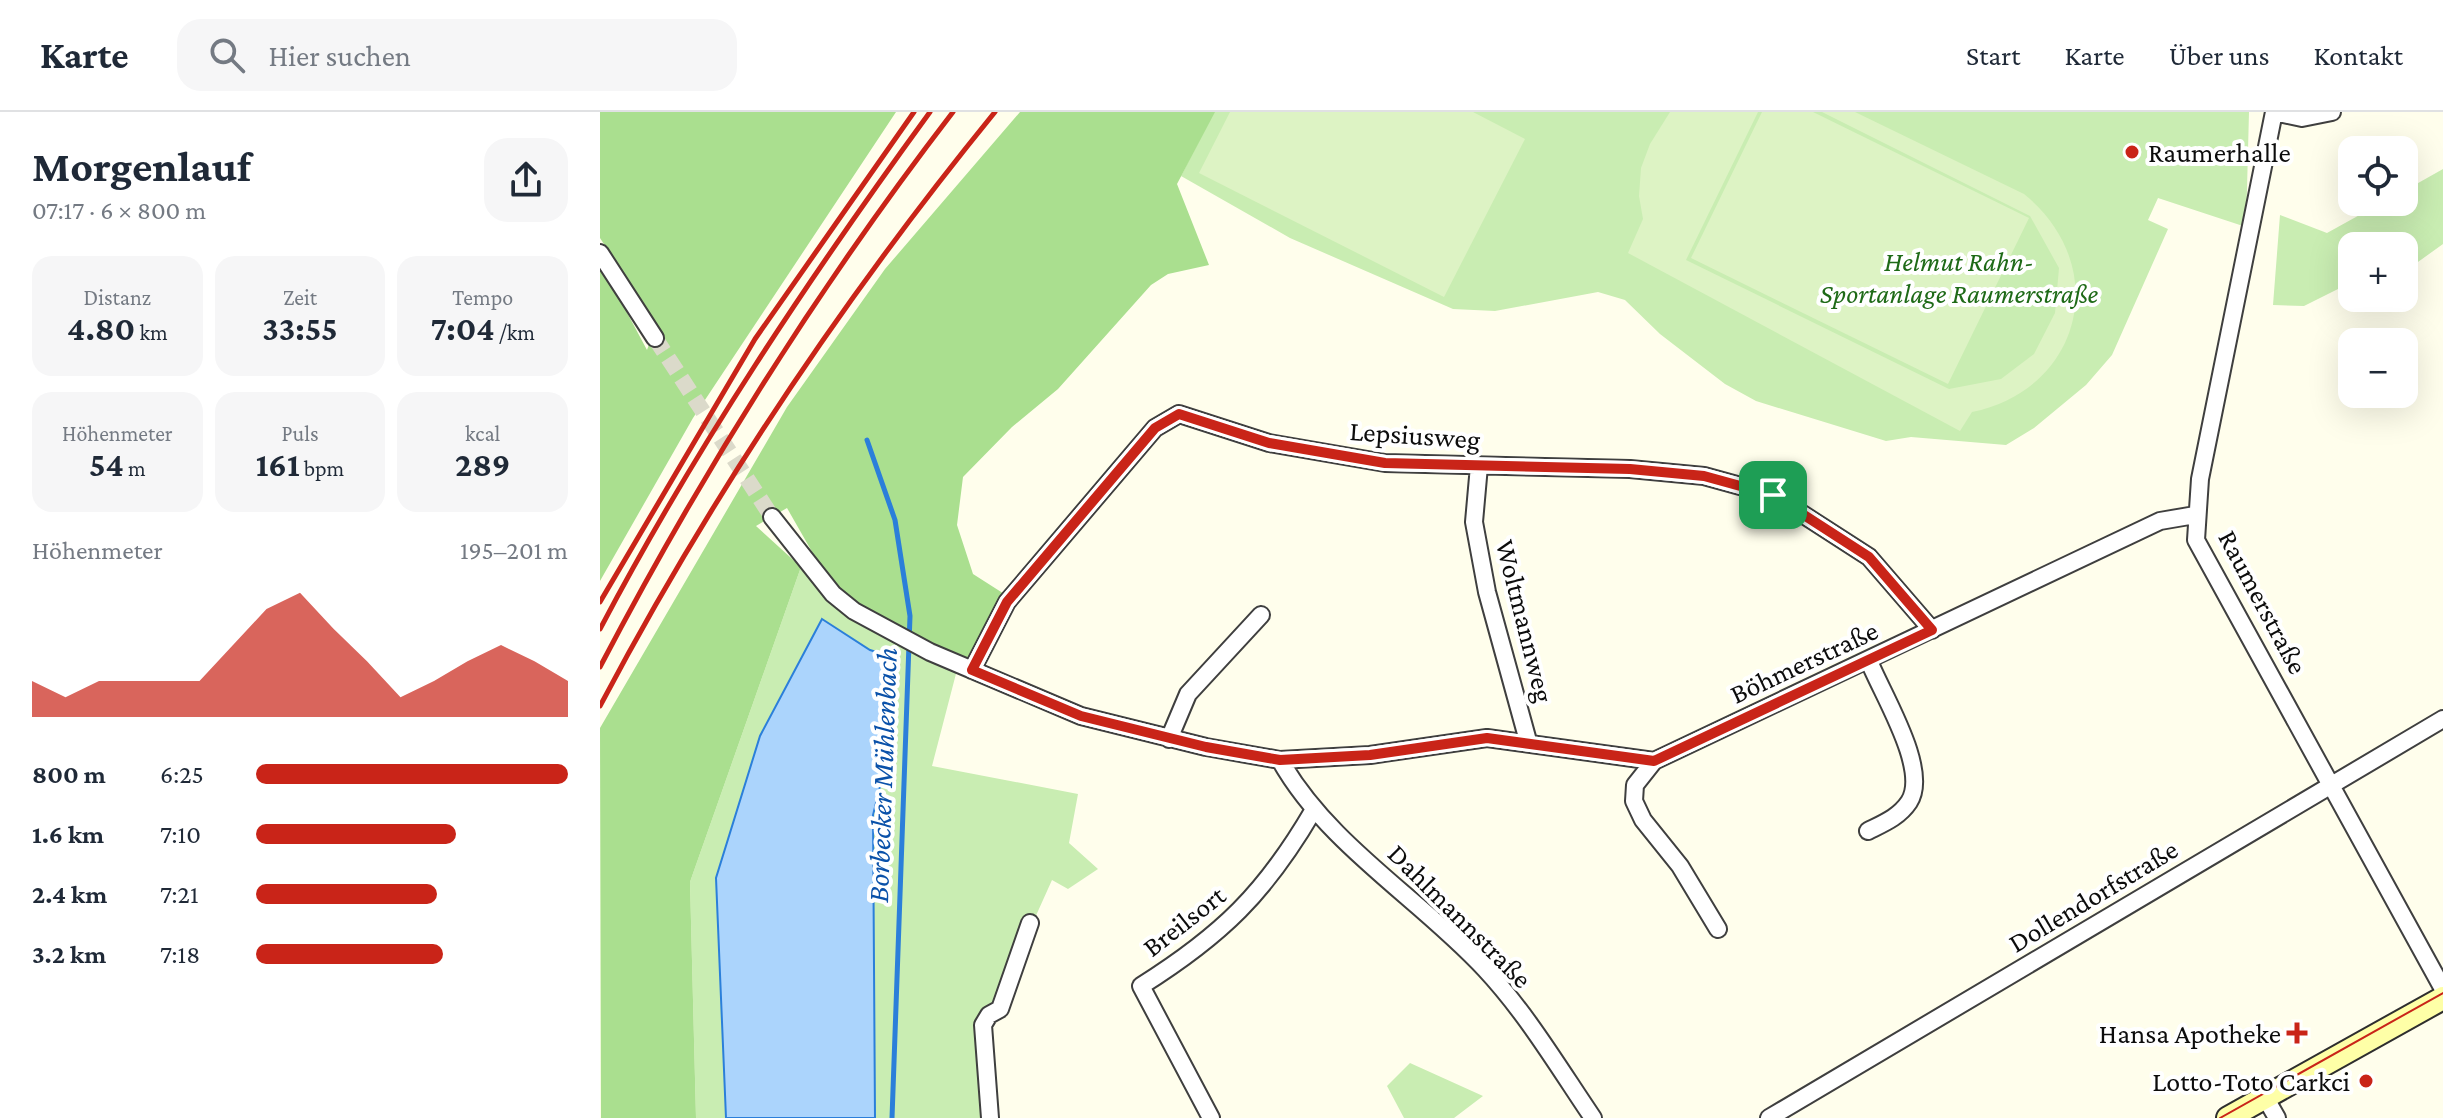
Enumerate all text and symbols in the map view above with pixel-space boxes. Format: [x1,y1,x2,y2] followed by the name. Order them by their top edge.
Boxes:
[177,19,737,91] search box
[205,33,249,77] icon: search
[40,34,129,76] text: Karte
[269,39,411,72] text: Hier suchen
[1966,40,2021,71] text: Start
[2065,40,2125,71] text: Karte
[2169,40,2270,71] text: Über uns
[2314,40,2403,71] text: Kontakt
[2338,136,2418,408] map controls
[2338,136,2418,216] button: locate
[2148,137,2291,168] place label: Raumerhalle
[484,138,568,222] button: share
[32,142,251,190] text: Morgenlauf
[2123,143,2141,161] marker: Raumerhalle
[32,196,206,225] text: 07:17 · 6 × 800 m
[2338,232,2418,312] button: +
[1820,246,2099,309] park label: Helmut Rahn- Sportanlage Raumerstraße
[84,285,151,310] text: Distanz
[283,285,317,310] text: Zeit
[452,285,513,310] text: Tempo
[67,310,135,347] text: 4.80
[262,310,338,347] text: 33:55
[430,310,495,347] text: 7:04
[135,320,168,345] text: km
[495,320,535,345] text: /km
[2338,328,2418,408] button: −
[1348,415,1482,455] street label: Lepsiusweg
[62,421,173,446] text: Höhenmeter
[281,421,319,446] text: Puls
[465,421,500,446] text: kcal
[89,446,124,483] text: 54
[256,446,300,483] text: 161
[455,446,510,483] text: 289
[124,456,146,481] text: m
[300,456,344,481] text: bpm
[1739,461,1807,529] pin
[1751,473,1795,517] icon: arrive
[2212,525,2314,679] street label: Raumerstraße
[32,536,163,565] text: Höhenmeter
[460,536,568,565] text: 195–201 m
[1490,536,1560,706] street label: Woltmannweg
[1725,614,1883,710] street label: Böhmerstraße
[861,647,903,903] water label: Borbecker Mühlenbach
[32,760,106,789] text: 800 m
[160,760,204,789] text: 6:25
[32,820,104,849] text: 1.6 km
[160,820,201,849] text: 7:10
[2003,833,2183,959] street label: Dollendorfstraße
[1382,838,1538,994] street label: Dahlmannstraße
[1137,879,1232,963] street label: Breilsort
[32,880,107,909] text: 2.4 km
[160,880,199,909] text: 7:21
[32,940,106,969] text: 3.2 km
[160,940,200,969] text: 7:18
[2099,1018,2281,1049] place label: Hansa Apotheke
[2288,1024,2306,1042] marker: Hansa Apotheke
[2152,1066,2350,1097] place label: Lotto-Toto Carkci
[2357,1072,2375,1090] marker: Lotto-Toto Carkci

